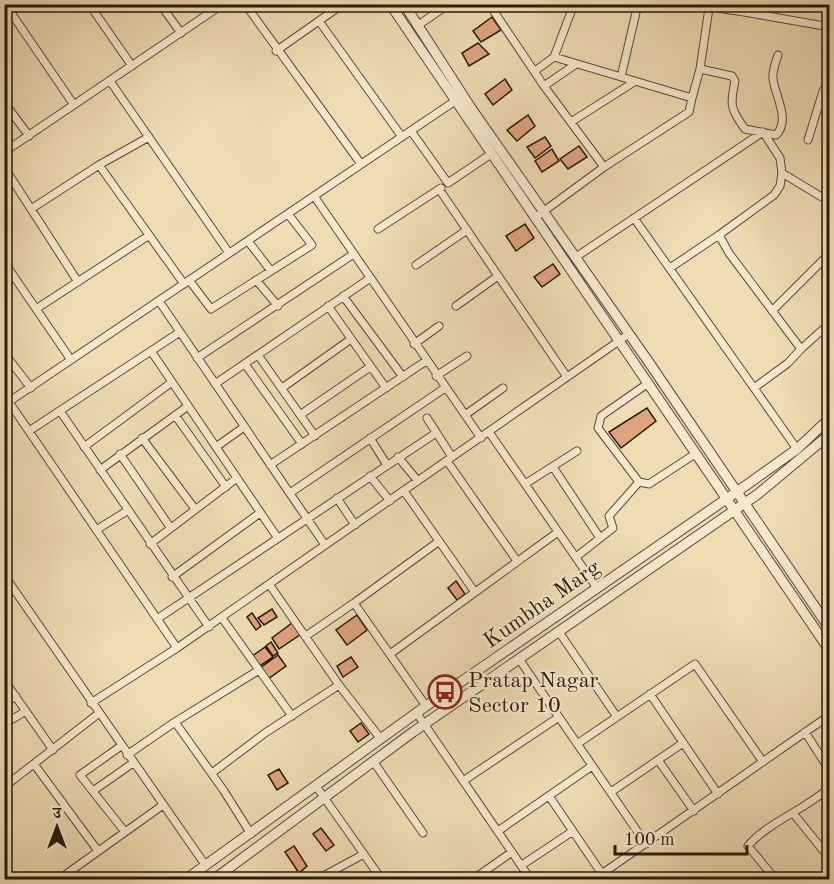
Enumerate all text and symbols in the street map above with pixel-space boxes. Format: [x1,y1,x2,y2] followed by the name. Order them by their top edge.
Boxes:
[480,556,604,653] street label: Kumbha Marg
[468,670,599,717] place label: Pratap Nagar Sector 10
[427,674,463,710] bus stop icon: Pratap Nagar Sector 10
[27,797,87,857] north arrow
[52,806,63,822] text: उ
[615,818,747,856] scale bar
[624,831,675,849] text: 100 m

